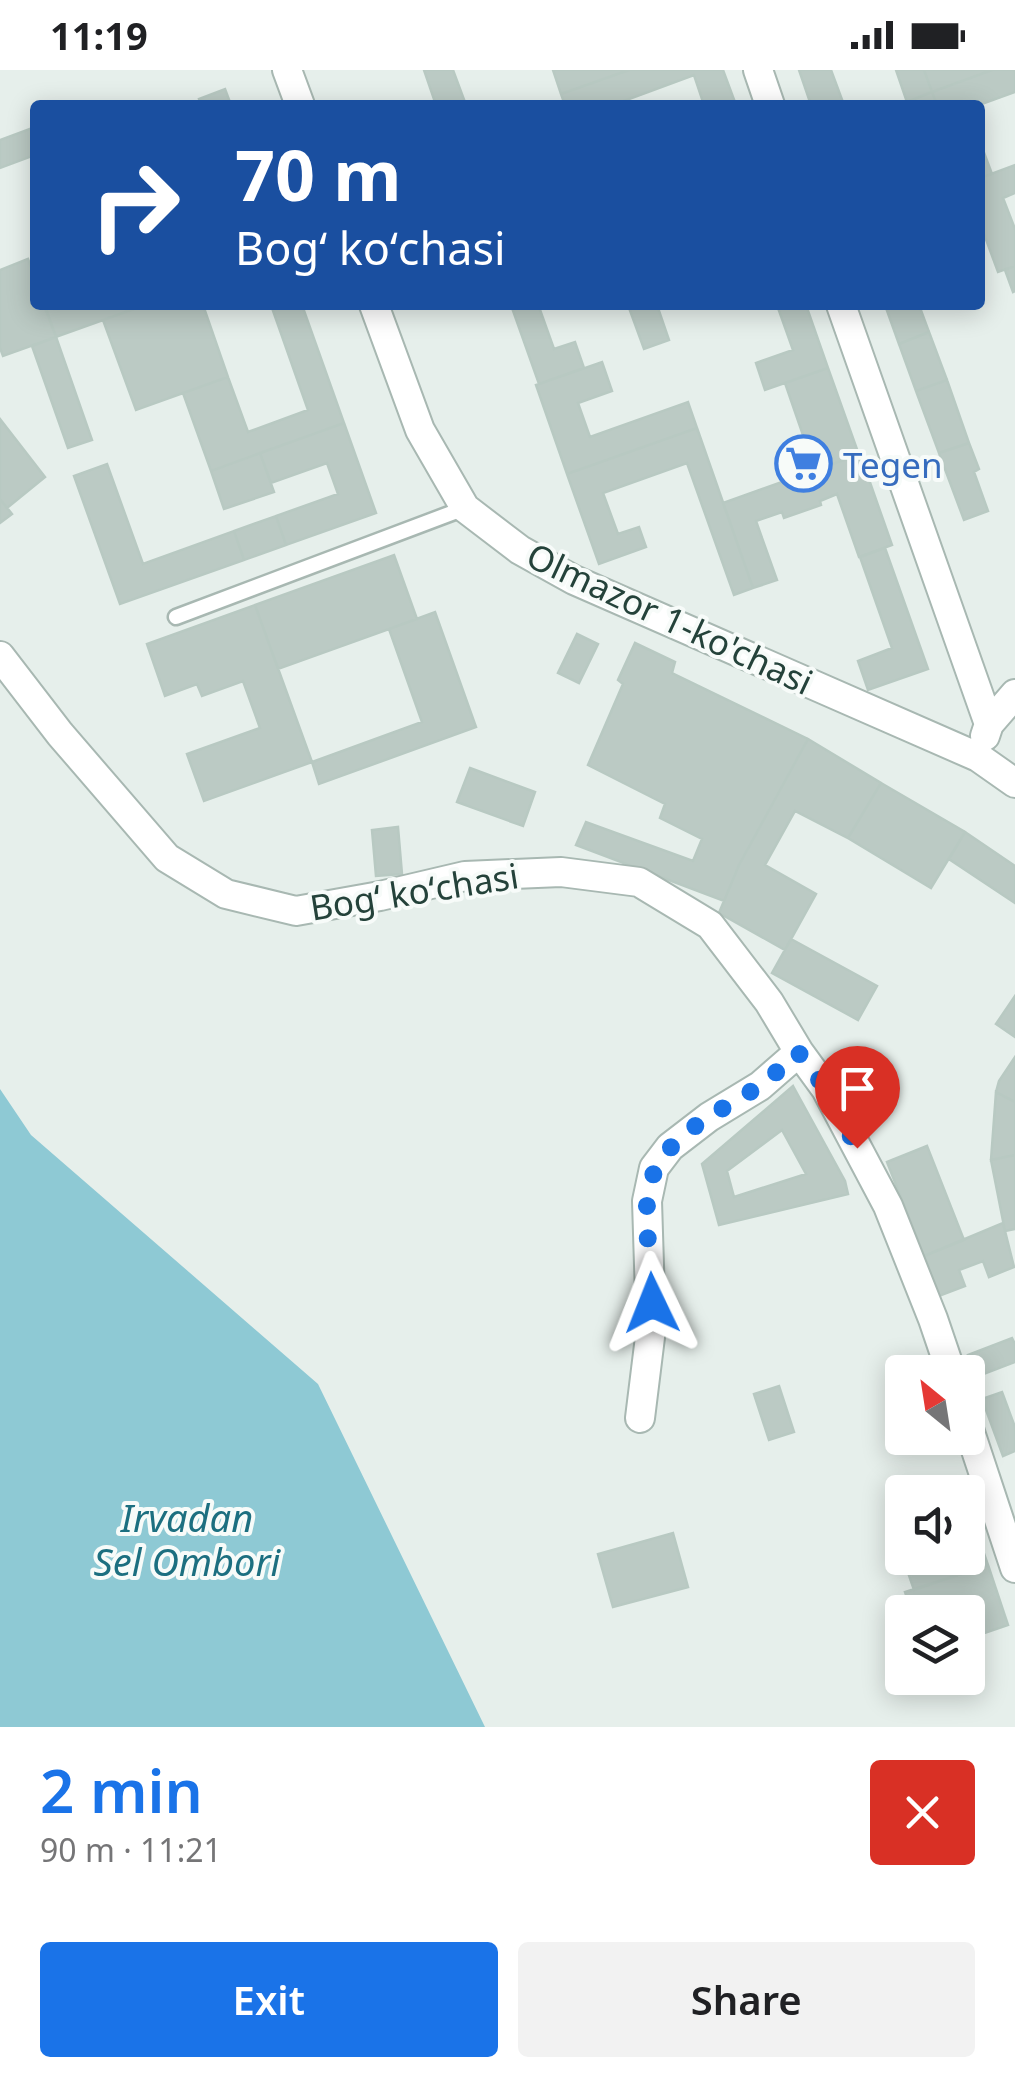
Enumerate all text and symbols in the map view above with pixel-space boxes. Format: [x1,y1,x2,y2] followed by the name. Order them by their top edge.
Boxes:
[50,9,148,61] text: 11:19
[235,126,402,222] text: 70 m
[70,140,200,270] icon: right
[235,217,506,278] text: Bogʻ koʻchasi
[774,434,834,494] supermarket icon: Tegen
[843,441,943,488] place label: Tegen
[519,531,821,705] street label: Olmazor 1-ko'chasi
[306,851,522,931] street label: Bogʻ koʻchasi
[815,1046,900,1149] pin
[830,1061,885,1116] icon: arrive
[600,1251,704,1355] position arrow
[885,1355,985,1455] north arrow
[885,1355,985,1695] map controls
[885,1475,985,1575] button: sound
[94,1491,282,1587] water label: Irvadan Sel Ombori
[885,1595,985,1695] button: layers
[40,1749,203,1831] text: 2 min
[870,1760,975,1865] button: close
[40,1828,222,1871] text: 90 m · 11:21
[40,1942,498,2057] button: Exit
[518,1942,975,2057] button: Share

